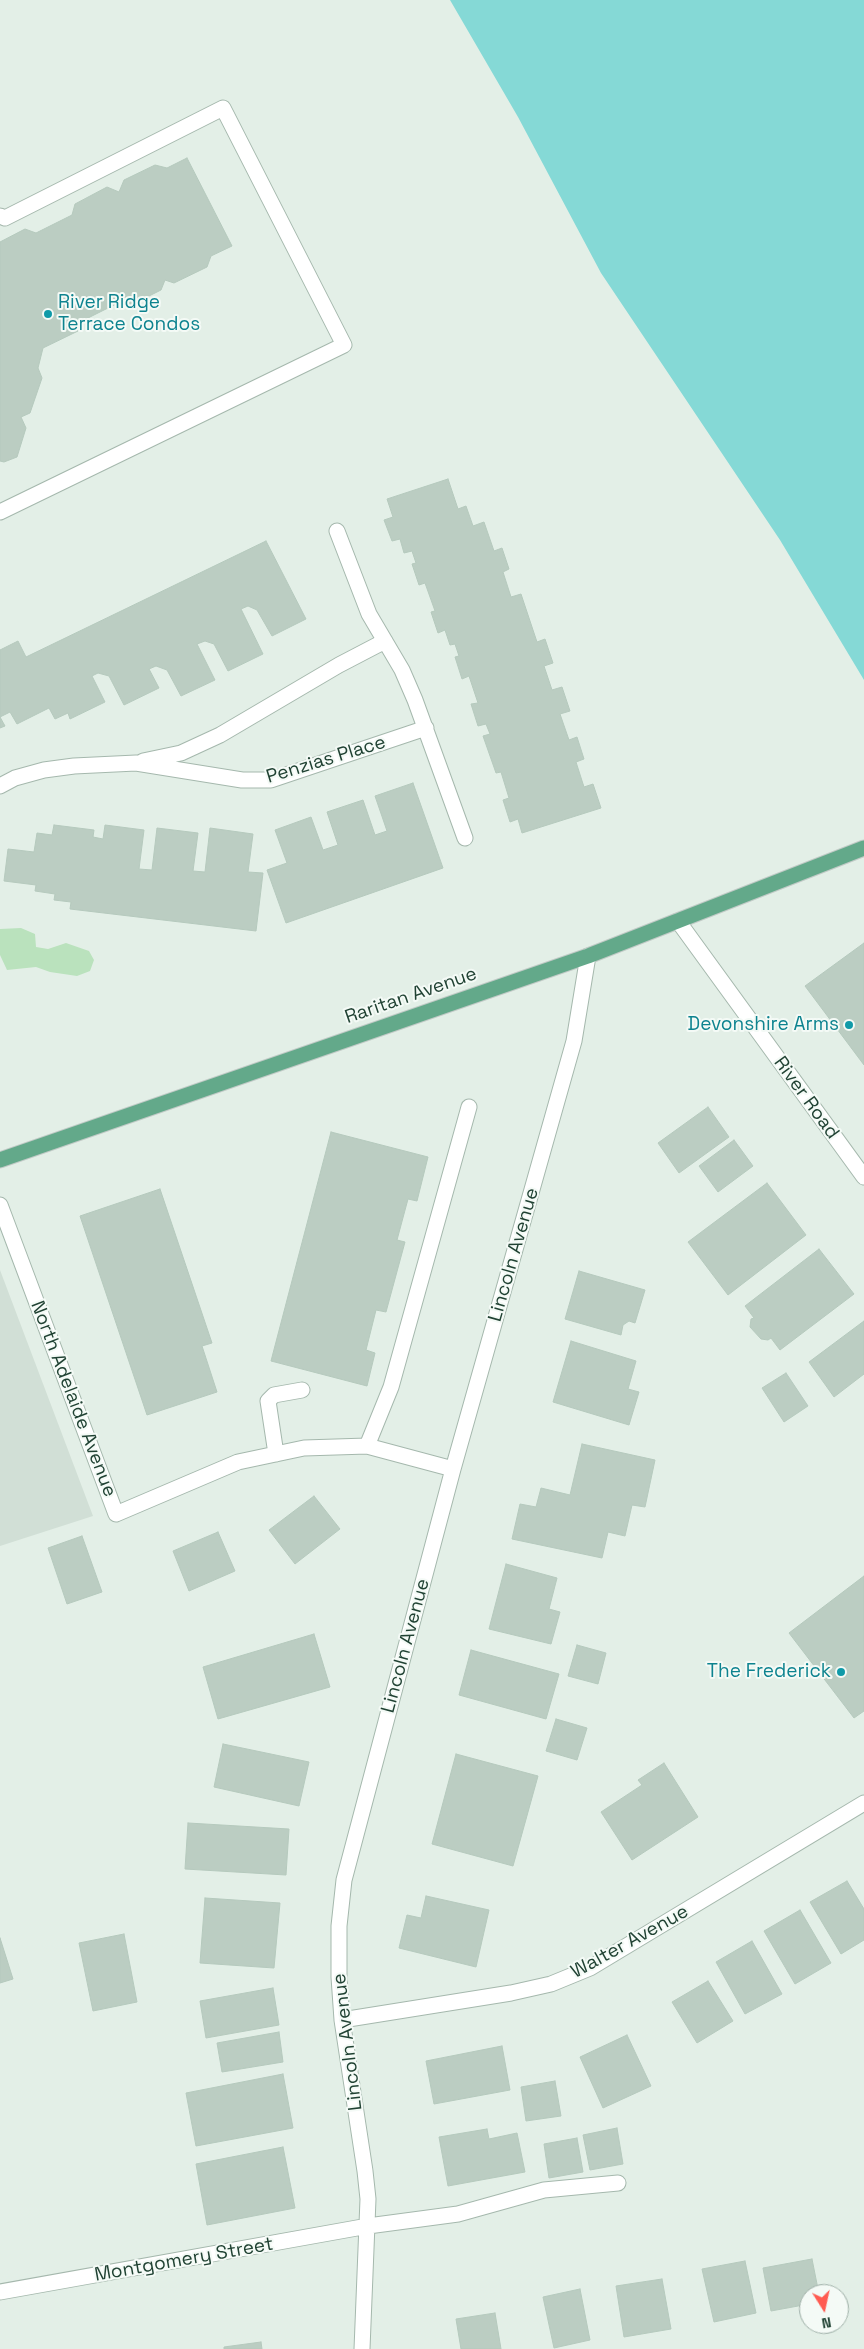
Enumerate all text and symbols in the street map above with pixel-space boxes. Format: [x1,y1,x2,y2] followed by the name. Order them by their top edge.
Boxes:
[58,292,200,336] place label: River Ridge Terrace Condos
[42,308,54,320] marker: River Ridge Terrace Condos
[264,731,388,789] street label: Penzias Place
[342,963,480,1029] street label: Raritan Avenue
[688,1014,839,1036] place label: Devonshire Arms
[843,1019,855,1031] marker: Devonshire Arms
[768,1052,844,1144] street label: River Road
[484,1185,544,1325] street label: Lincoln Avenue
[25,1298,121,1500] street label: North Adelaide Avenue
[377,1576,435,1716] street label: Lincoln Avenue
[707,1661,831,1683] place label: The Frederick
[835,1666,847,1678] marker: The Frederick
[567,1900,693,1984] street label: Walter Avenue
[328,1972,368,2112] street label: Lincoln Avenue
[93,2233,275,2287] street label: Montgomery Street
[799,2284,849,2334] north arrow
[820,2313,833,2332] text: N

